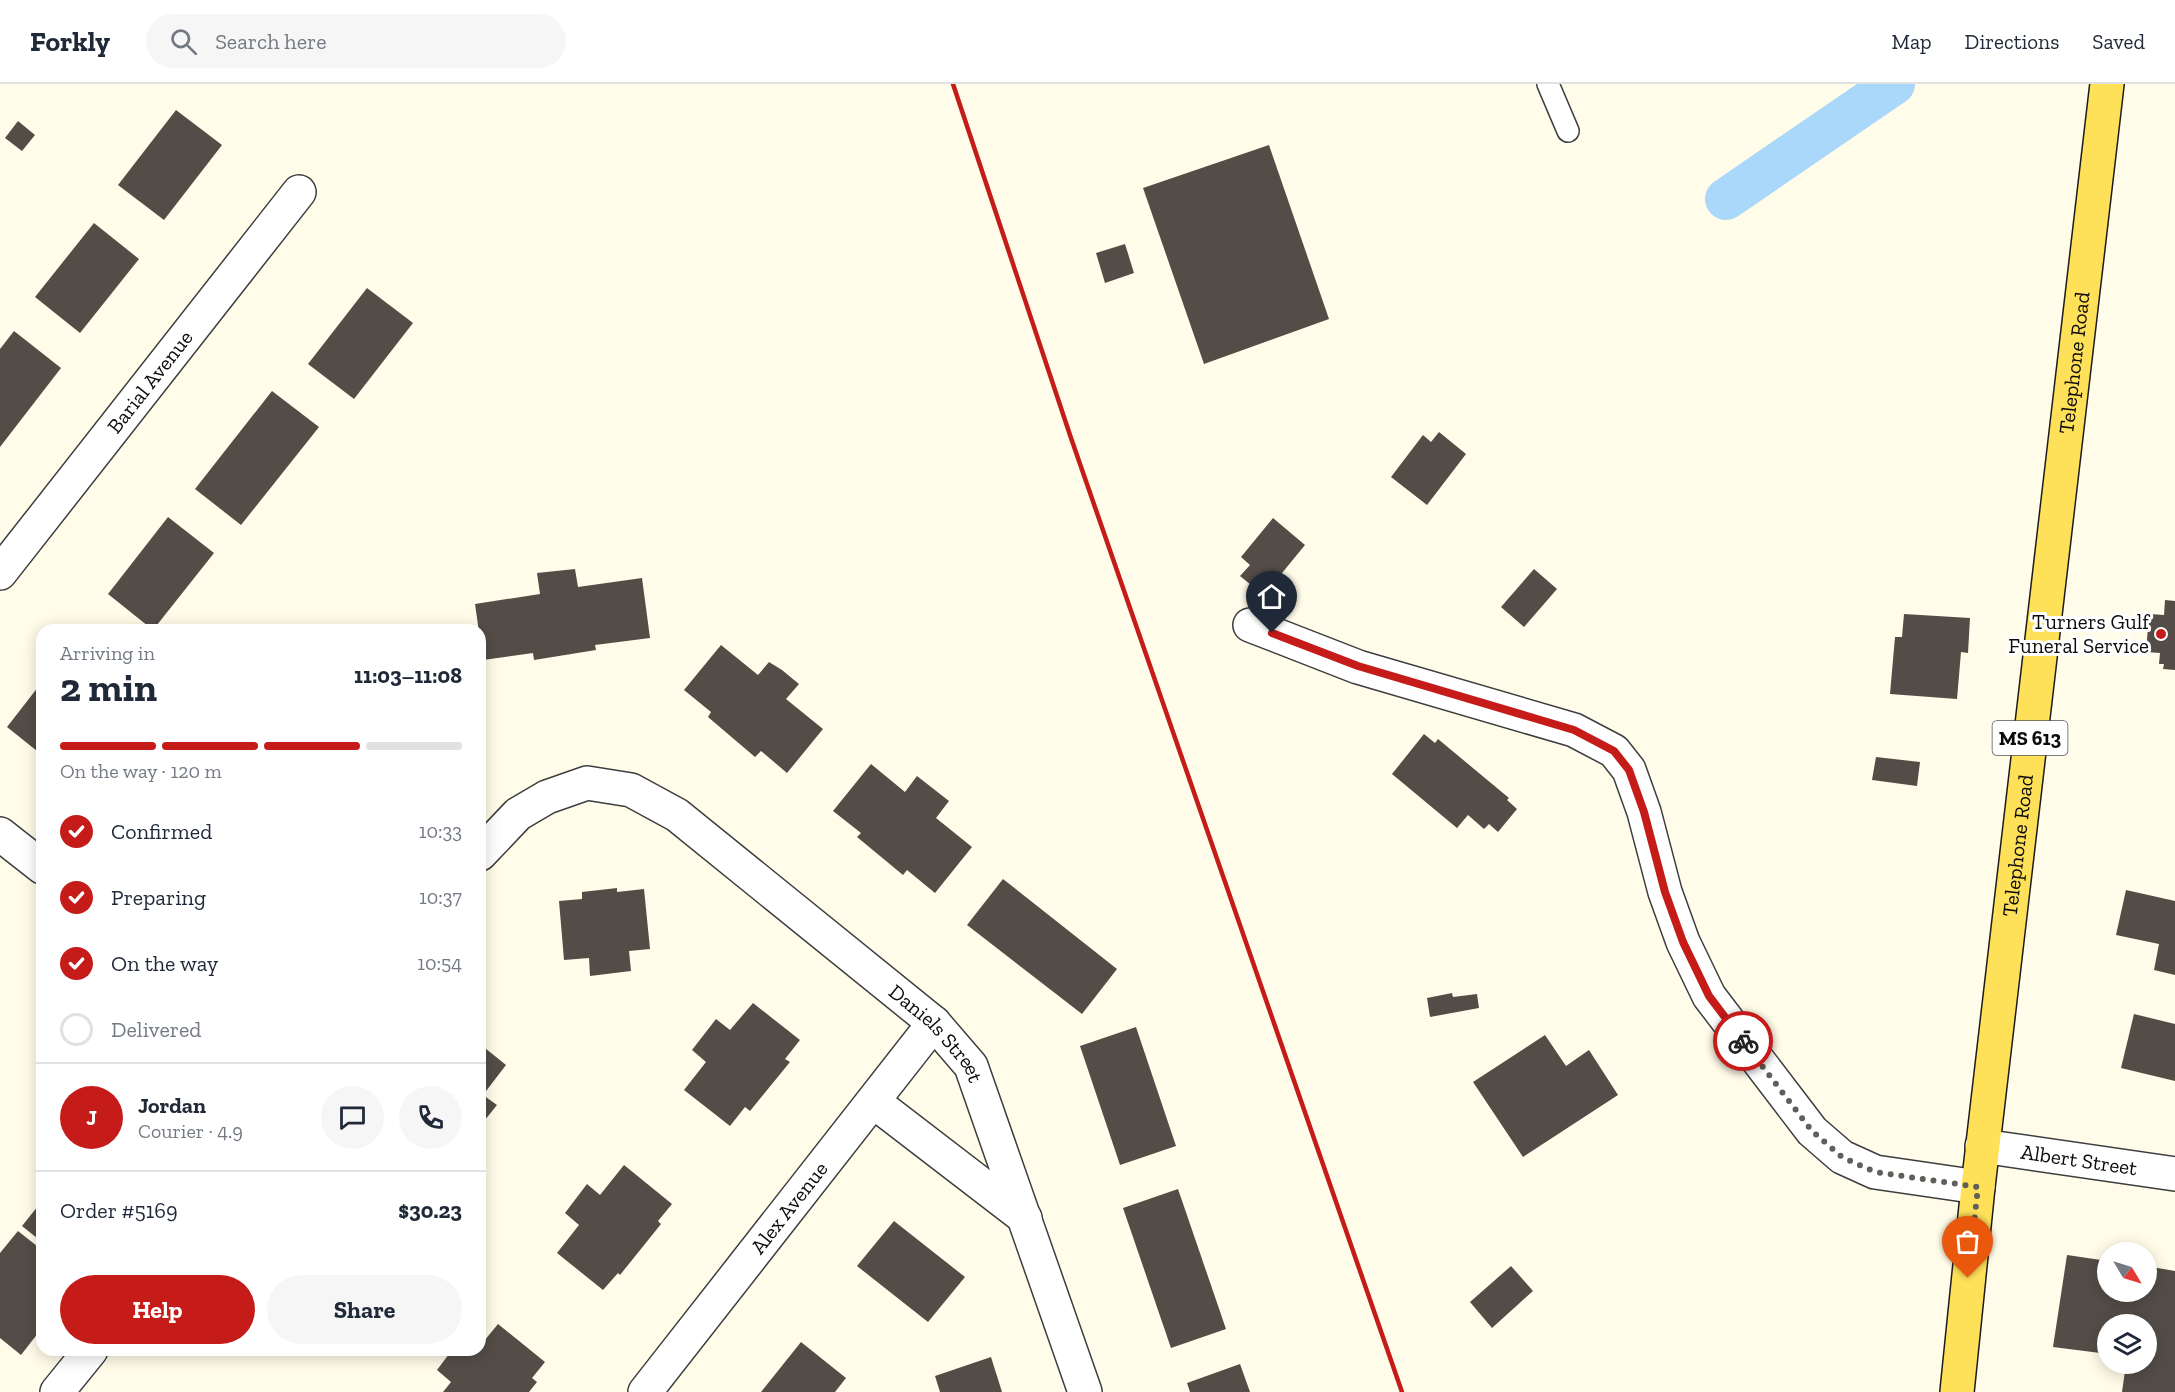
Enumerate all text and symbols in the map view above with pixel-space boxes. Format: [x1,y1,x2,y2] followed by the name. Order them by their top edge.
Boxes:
[146,14,566,68] search box
[30,25,110,58] text: Forkly
[167,25,200,58] icon: search
[215,28,327,55] text: Search here
[1892,29,1932,54] text: Map
[1965,29,2059,54] text: Directions
[2092,29,2145,54] text: Saved
[2053,290,2095,435] street label: Telephone Road
[102,325,198,438] street label: Barial Avenue
[1246,571,1297,633] pin
[1255,580,1288,613] icon: home
[2008,609,2150,658] place label: Turners Gulf Funeral Service
[2154,627,2168,641] marker: Turners Gulf Funeral Service
[60,641,155,665] text: Arriving in
[354,662,462,689] text: 11:03–11:08
[60,664,157,711] text: 2 min
[1992,721,2068,755] road number: MS 613
[60,759,222,783] text: On the way · 120 m
[1997,772,2038,918] street label: Telephone Road
[60,815,93,848] icon: check
[111,818,212,845] text: Confirmed
[419,819,462,843] text: 10:33
[60,881,93,914] icon: check
[111,884,206,911] text: Preparing
[419,885,462,909] text: 10:37
[60,947,93,980] icon: check
[111,950,218,977] text: On the way
[417,951,462,975] text: 10:54
[884,979,989,1086] street label: Daniels Street
[1713,1011,1773,1071] courier
[111,1016,201,1043] text: Delivered
[1727,1025,1760,1058] icon: bike
[321,1086,384,1149] button: chat
[399,1086,462,1149] button: phone
[138,1092,206,1119] text: Jordan
[86,1104,97,1131] text: J
[138,1119,243,1143] text: Courier · 4.9
[2019,1139,2139,1180] street label: Albert Street
[745,1156,833,1259] street label: Alex Avenue
[60,1197,178,1224] text: Order #5169
[398,1197,462,1224] text: $30.23
[1942,1216,1993,1278] pin
[1951,1225,1984,1258] icon: bag
[2097,1242,2157,1302] north arrow
[2097,1242,2157,1374] map controls
[60,1275,255,1344] button: Help
[267,1275,462,1344] button: Share
[2097,1314,2157,1374] button: layers

